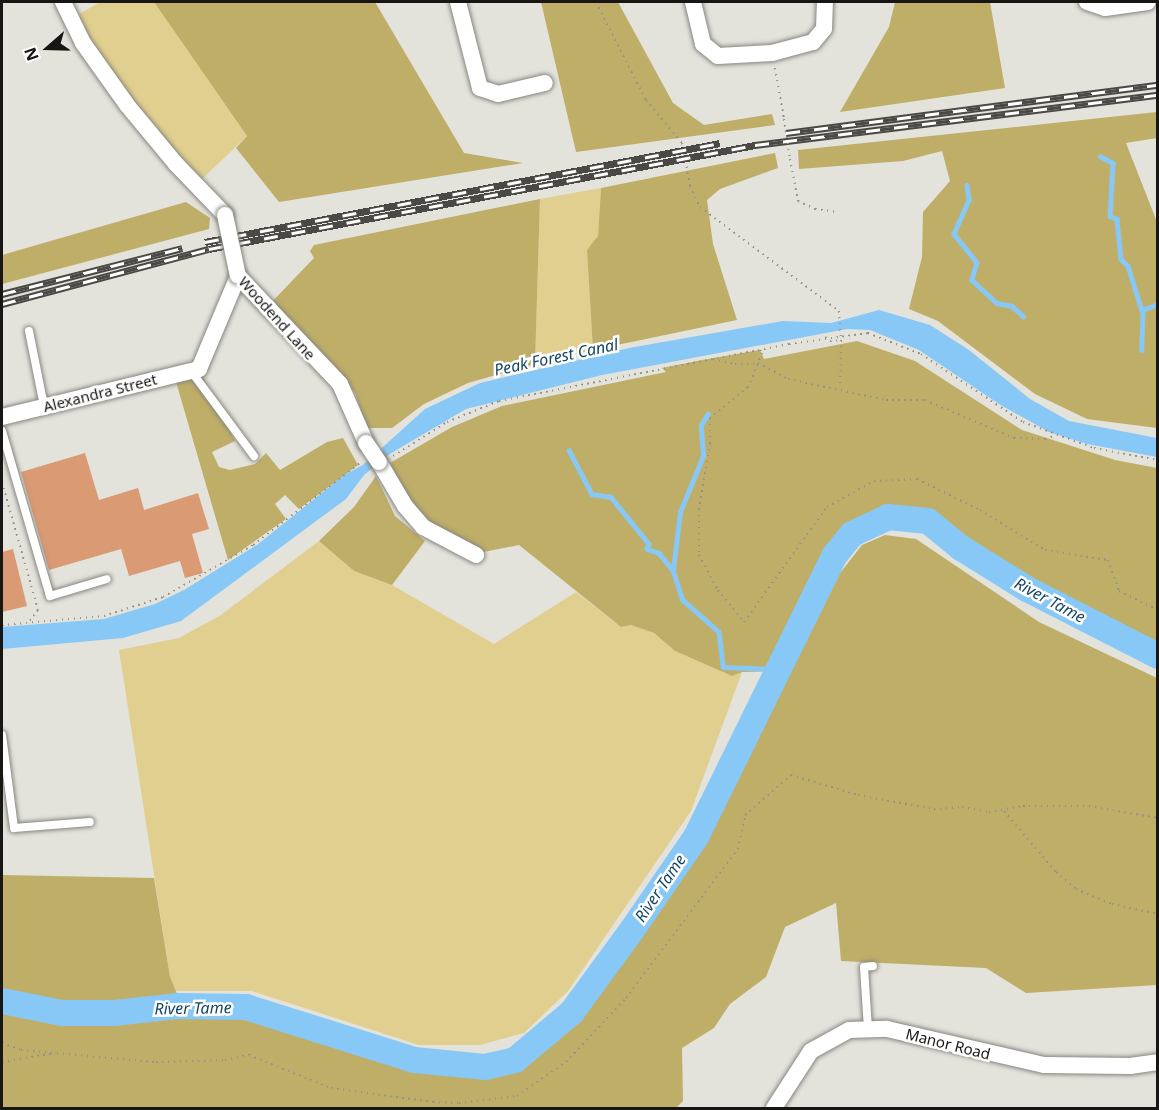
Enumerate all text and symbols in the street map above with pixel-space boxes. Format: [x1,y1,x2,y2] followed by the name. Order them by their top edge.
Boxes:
[18,18,78,78] north arrow
[19,44,44,64] text: N
[235,273,319,363] street label: Woodend Lane
[492,334,620,380] water label: Peak Forest Canal
[41,370,159,416] street label: Alexandra Street
[1011,573,1089,627] water label: River Tame
[630,851,690,925] water label: River Tame
[154,998,232,1018] water label: River Tame
[904,1025,992,1063] street label: Manor Road

